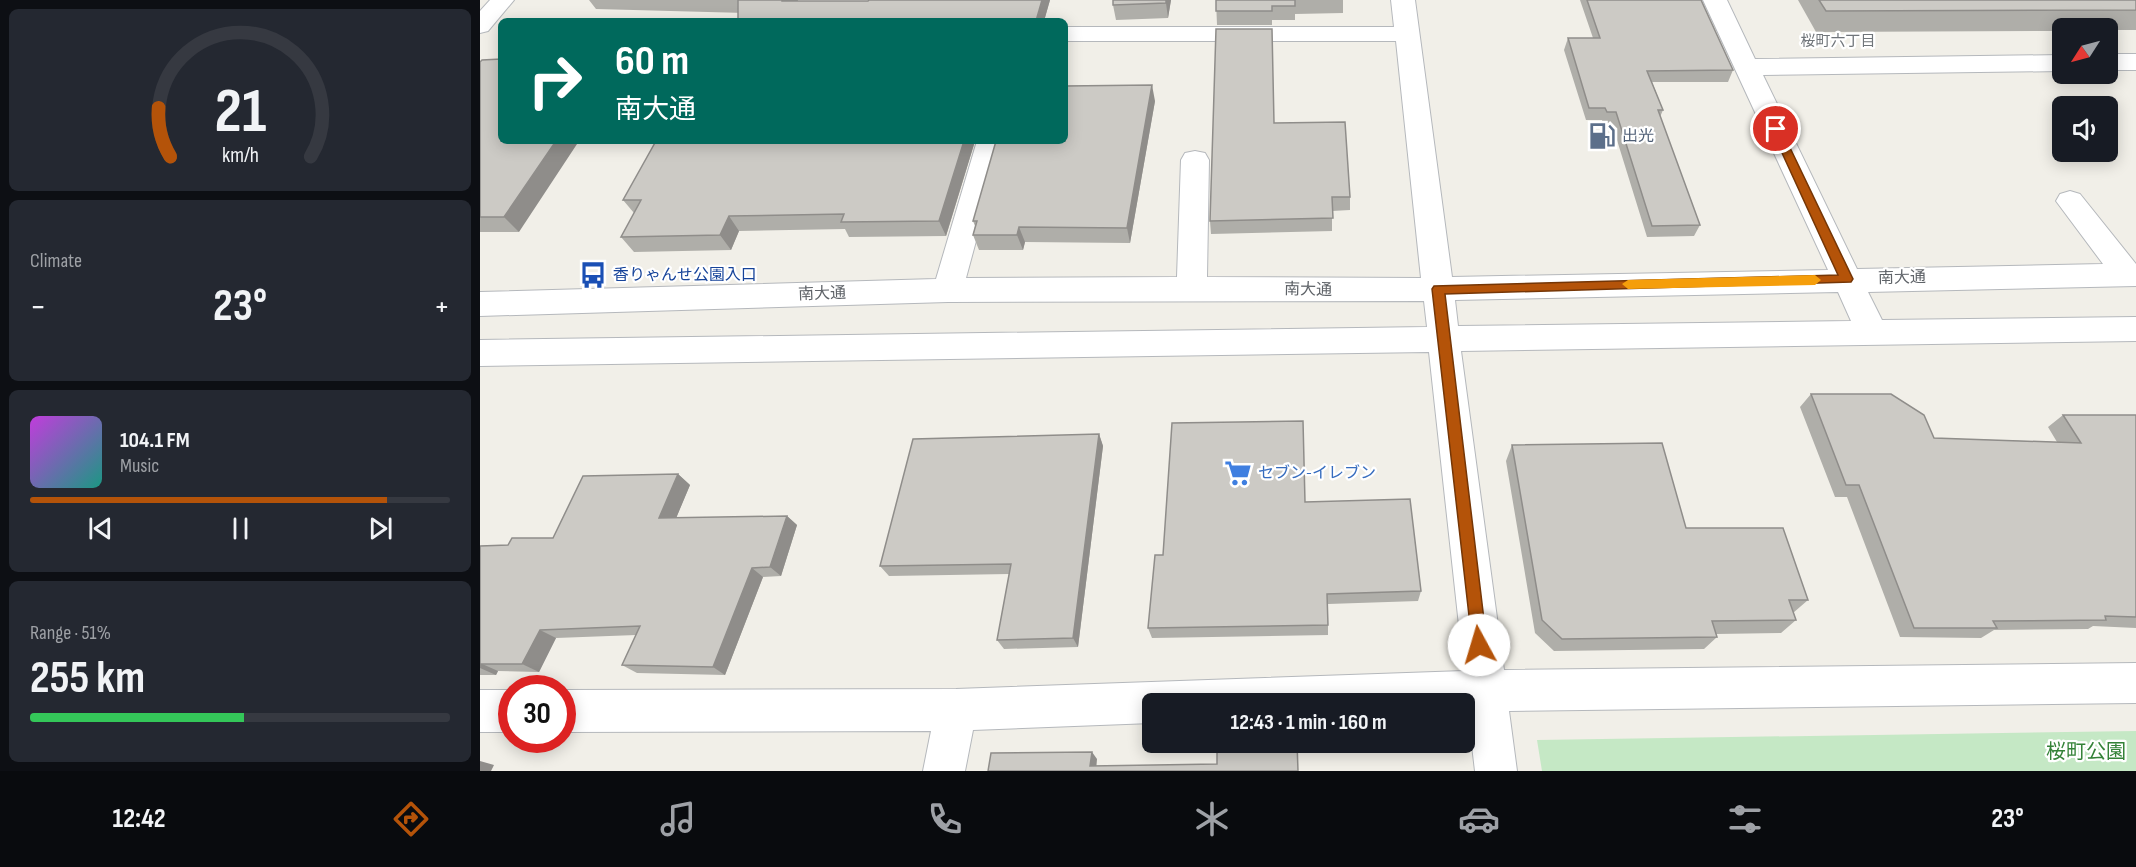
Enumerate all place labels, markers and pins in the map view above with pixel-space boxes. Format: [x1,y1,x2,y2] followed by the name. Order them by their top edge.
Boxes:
[1750,103,1801,154] pin
[1587,121,1617,151] fuel station icon: 出光
[1622,127,1654,146] place label: 出光
[578,260,608,290] bus stop icon: 香りゃんせ公園入口
[613,266,757,285] place label: 香りゃんせ公園入口
[1223,458,1253,488] supermarket icon: セブン-イレブン
[1258,464,1376,483] place label: セブン-イレブン

